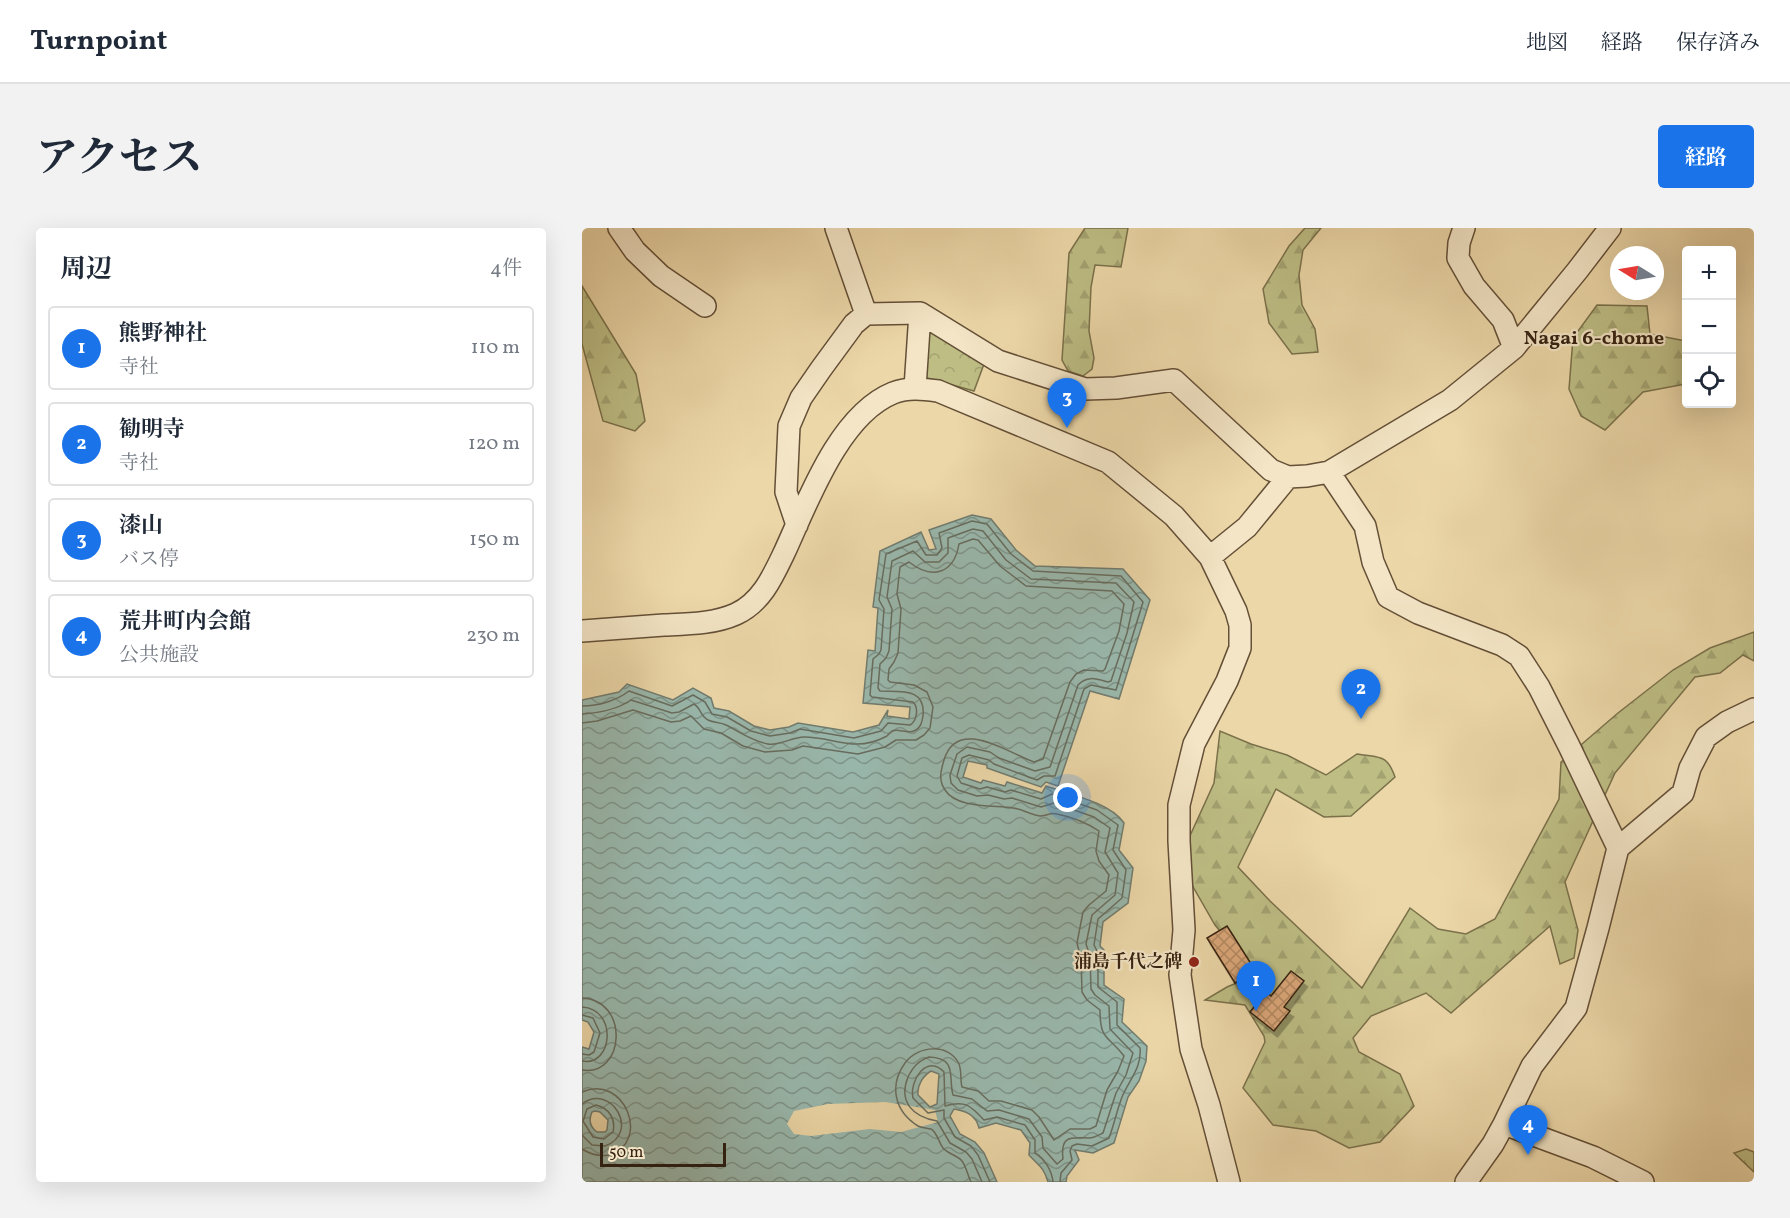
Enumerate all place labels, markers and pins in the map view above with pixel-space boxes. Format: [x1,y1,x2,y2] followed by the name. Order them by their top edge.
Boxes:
[1048,378,1086,428] pin: 3
[1342,670,1380,719] pin: 2
[1074,950,1182,975] place label: 浦島千代之碑
[1187,955,1201,969] marker: 浦島千代之碑
[1236,962,1276,1011] pin: 1
[1508,1106,1548,1155] pin: 4

